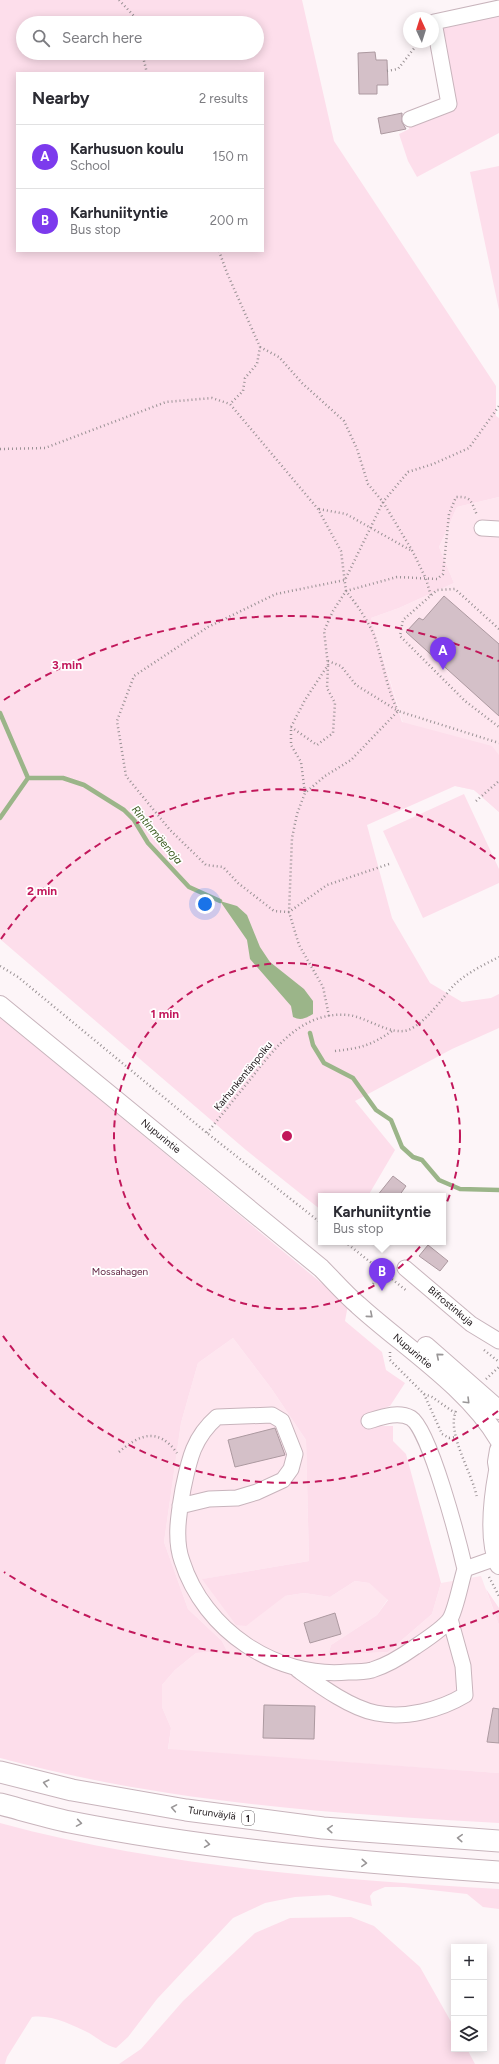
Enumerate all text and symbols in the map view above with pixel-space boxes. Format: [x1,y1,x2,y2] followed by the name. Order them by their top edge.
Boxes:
[403,12,439,48] north arrow
[16,16,264,60] search box
[30,27,52,49] icon: search
[62,29,142,47] text: Search here
[32,88,90,108] text: Nearby
[199,91,248,106] text: 2 results
[70,140,184,158] text: Karhusuon koulu
[40,149,50,164] text: A
[213,149,248,164] text: 150 m
[70,158,110,173] text: School
[70,204,168,222] text: Karhuniityntie
[41,213,49,228] text: B
[210,213,248,228] text: 200 m
[70,222,121,237] text: Bus stop
[430,637,456,670] pin: A
[52,658,82,672] text: 3 min
[129,803,186,867] water label: Rintinmäenoja
[27,884,57,898] text: 2 min
[195,894,215,914] your location
[151,1007,179,1021] text: 1 min
[211,1039,275,1113] street label: Karhunkentänpolku
[138,1116,184,1156] street label: Nupurintie
[280,1129,294,1143] centre of rings
[318,1193,446,1245] popup
[333,1203,431,1221] text: Karhuniityntie
[333,1221,384,1236] text: Bus stop
[369,1258,395,1291] pin: B
[92,1265,149,1278] park label: Mossahagen
[425,1283,477,1329] street label: Bifrostinkuja
[365,1310,372,1317] one-way arrow
[391,1331,436,1372] street label: Nupurintie
[436,1354,443,1361] one-way arrow
[462,1396,470,1404] one-way arrow
[43,1780,49,1788] one-way arrow
[187,1803,237,1823] street label: Turunväylä
[171,1804,177,1812] one-way arrow
[242,1811,254,1825] road number: 1
[76,1819,82,1827] one-way arrow
[327,1824,333,1833] one-way arrow
[457,1834,463,1843] one-way arrow
[204,1839,210,1848] one-way arrow
[361,1858,367,1867] one-way arrow
[451,1944,487,2052] map controls
[451,1944,487,1980] button: +
[451,1980,487,2016] button: −
[451,2016,487,2052] button: layers

